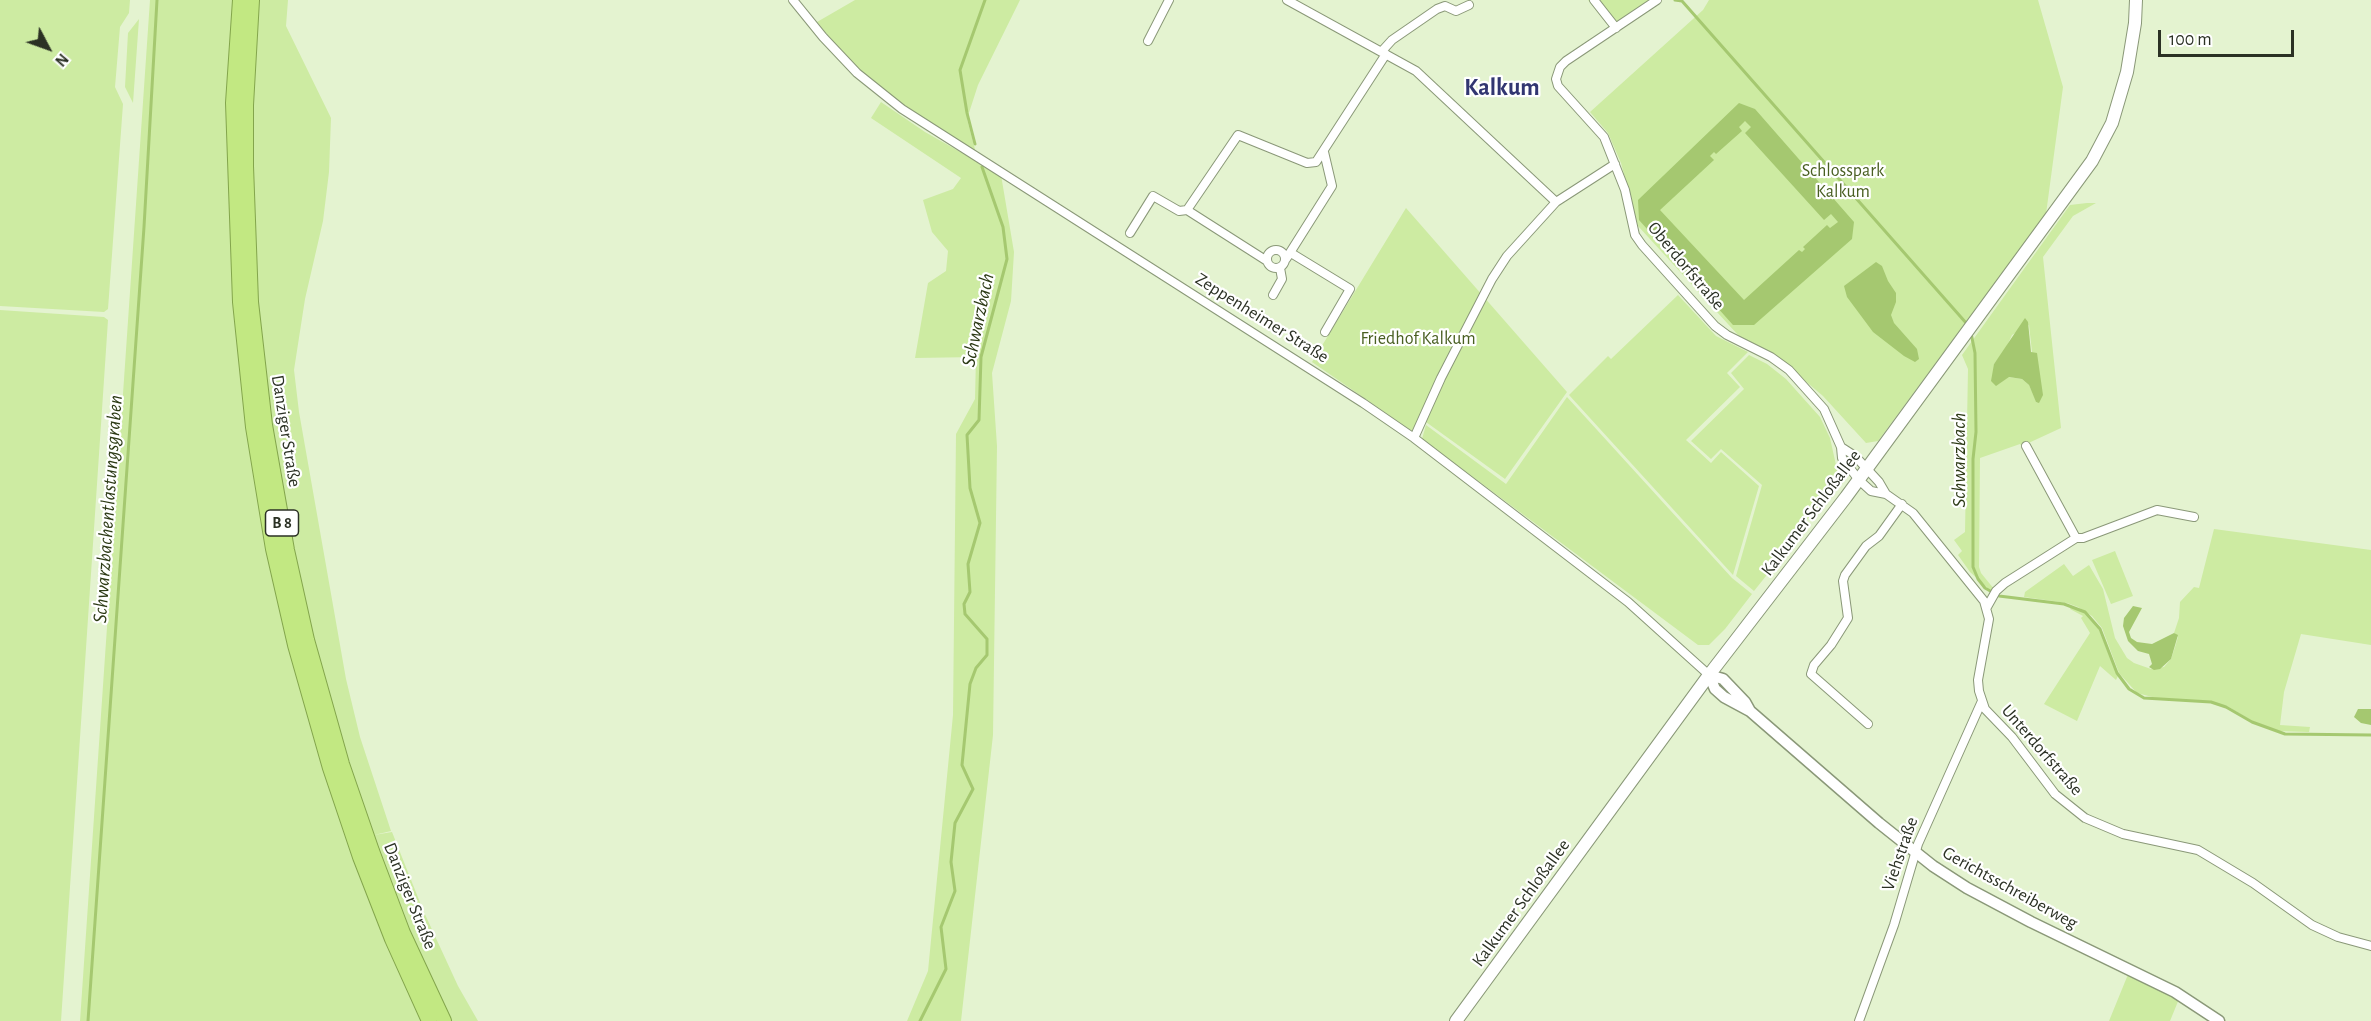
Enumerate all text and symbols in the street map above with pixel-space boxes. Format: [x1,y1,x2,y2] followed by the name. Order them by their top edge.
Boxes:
[18,18,78,78] north arrow
[2161,18,2298,56] scale bar
[2169,31,2212,49] text: 100 m
[52,50,71,69] text: N
[1464,74,1540,102] district label: Kalkum
[1802,160,1884,202] park label: Schlosspark Kalkum
[1643,217,1729,315] street label: Oberdorfstraße
[1191,268,1333,368] street label: Zeppenheimer Straße
[956,271,1000,369] water label: Schwarzbach
[1360,328,1476,350] park label: Friedhof Kalkum
[266,373,306,489] street label: Danziger Straße
[88,394,128,624] water label: Schwarzbachentlastungsgraben
[1947,413,1971,507] water label: Schwarzbach
[1757,446,1865,580] street label: Kalkumer Schloßallee
[266,510,298,536] road number: B 8
[1997,700,2087,800] street label: Unterdorfstraße
[1877,814,1923,894] street label: Viehstraße
[1467,835,1575,971] street label: Kalkumer Schloßallee
[379,840,441,952] street label: Danziger Straße
[1939,842,2081,934] street label: Gerichtsschreiberweg

